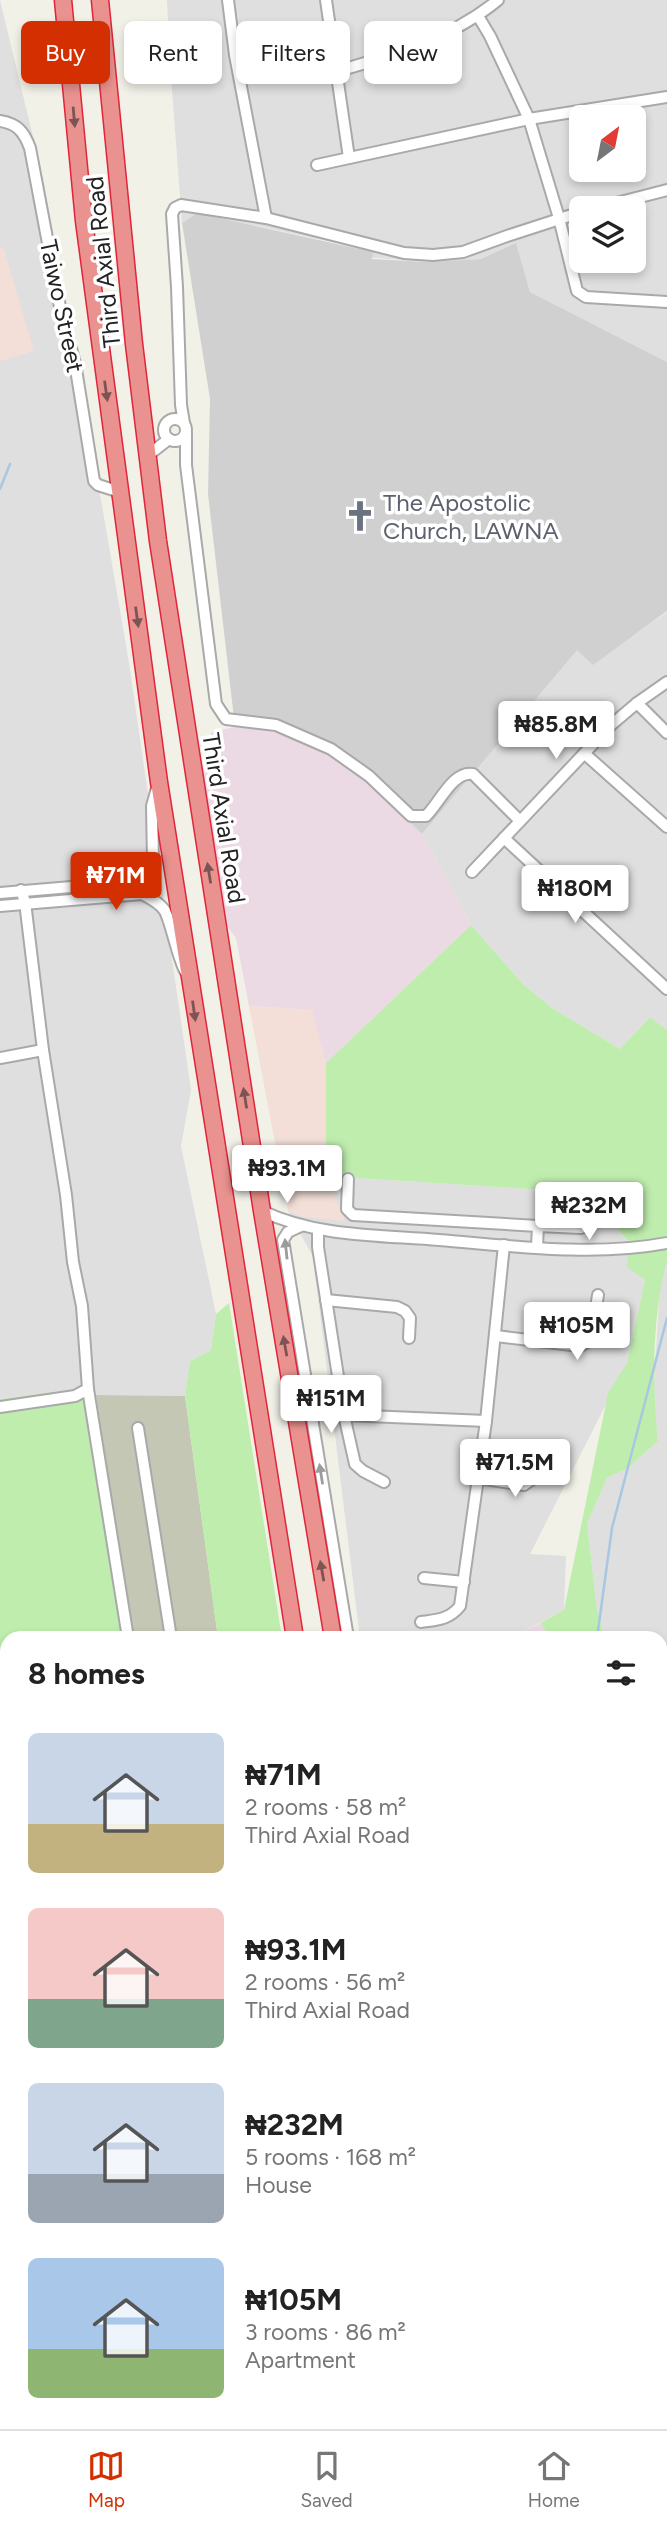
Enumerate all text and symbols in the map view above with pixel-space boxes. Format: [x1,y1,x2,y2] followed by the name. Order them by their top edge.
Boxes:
[21,21,110,84] chip: Buy
[124,21,222,84] chip: Rent
[236,21,350,84] chip: Filters
[364,21,462,84] chip: New
[569,105,646,182] north arrow
[569,105,646,273] map controls
[69,106,80,128] one-way arrow
[80,175,126,349] street label: Third Axial Road
[569,196,646,273] button: layers
[34,237,90,375] street label: Taiwo Street
[101,380,112,402] one-way arrow
[383,488,559,545] place label: The Apostolic Church, LAWNA
[343,499,377,533] church icon: The Apostolic Church, LAWNA
[131,606,142,628] one-way arrow
[499,702,613,761] pin: ₦85.8M
[514,710,598,738] text: ₦85.8M
[196,731,252,905] street label: Third Axial Road
[75,852,157,912] pin: ₦71M
[87,861,145,889] text: ₦71M
[204,862,215,884] one-way arrow
[526,866,624,925] pin: ₦180M
[537,874,613,902] text: ₦180M
[189,1001,200,1023] one-way arrow
[239,1086,250,1108] one-way arrow
[230,1146,344,1205] pin: ₦93.1M
[248,1154,326,1182] text: ₦93.1M
[540,1182,638,1242] pin: ₦232M
[551,1191,627,1219] text: ₦232M
[280,1238,291,1260] one-way arrow
[528,1302,626,1362] pin: ₦105M
[540,1311,614,1339] text: ₦105M
[279,1335,290,1357] one-way arrow
[282,1376,380,1435] pin: ₦151M
[296,1384,366,1412] text: ₦151M
[458,1440,572,1499] pin: ₦71.5M
[476,1448,554,1476] text: ₦71.5M
[315,1463,326,1485] one-way arrow
[316,1560,327,1582] one-way arrow
[602,1654,640,1692] icon: filters
[28,1655,145,1692] text: 8 homes
[245,1756,322,1793] text: ₦71M
[84,1761,168,1845] icon: home
[245,1793,406,1821] text: 2 rooms · 58 m²
[245,1821,410,1849] text: Third Axial Road
[245,1931,347,1968] text: ₦93.1M
[84,1936,168,2020] icon: home
[245,1968,405,1996] text: 2 rooms · 56 m²
[245,1996,410,2024] text: Third Axial Road
[245,2106,344,2143] text: ₦232M
[84,2111,168,2195] icon: home
[245,2143,416,2171] text: 5 rooms · 168 m²
[245,2171,312,2199] text: House
[245,2281,342,2318] text: ₦105M
[84,2286,168,2370] icon: home
[245,2318,406,2346] text: 3 rooms · 86 m²
[245,2346,356,2374] text: Apartment
[87,2447,125,2512] tab: Map
[300,2447,353,2512] tab: Saved
[528,2447,580,2512] tab: Home

